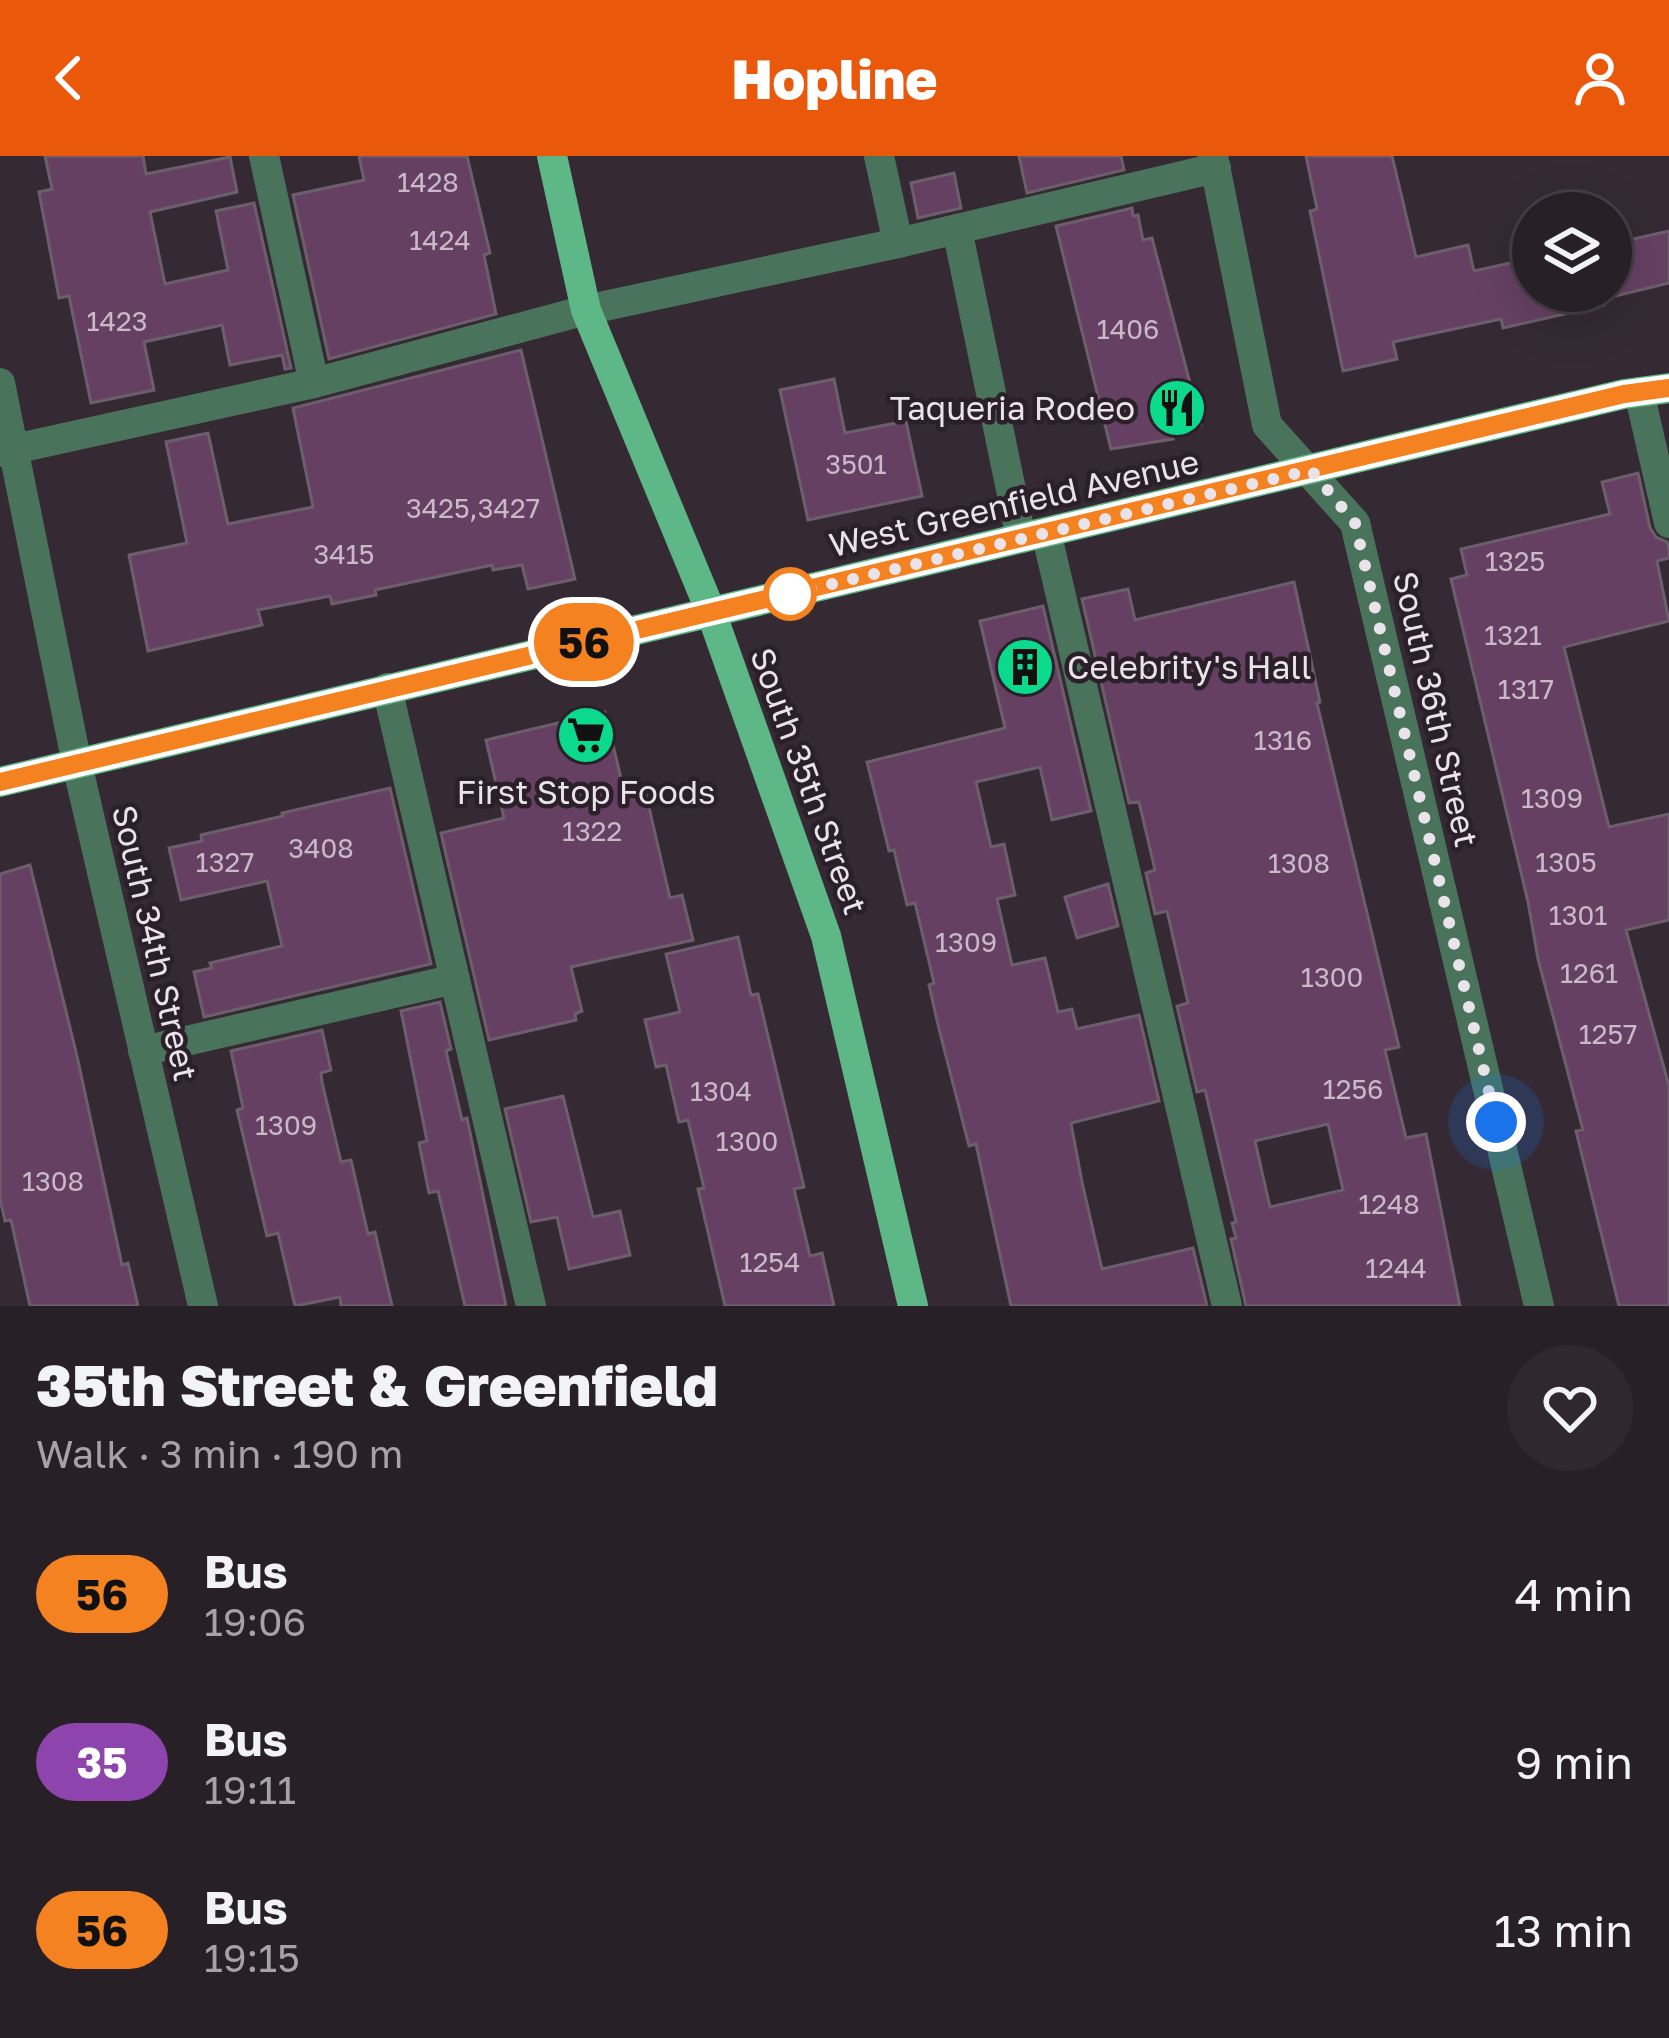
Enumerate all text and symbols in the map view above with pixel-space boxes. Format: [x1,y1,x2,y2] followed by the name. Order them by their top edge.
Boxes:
[36,45,102,111] icon: back
[1567,45,1633,111] icon: person
[732,46,937,111] text: Hopline
[397,166,459,198] house number: 1428
[1512,192,1632,312] map controls
[1512,192,1632,312] button: layers
[409,224,471,256] house number: 1424
[86,305,148,337] house number: 1423
[1097,313,1159,345] house number: 1406
[1146,377,1208,439] restaurant icon: Taqueria Rodeo
[890,388,1135,427] place label: Taqueria Rodeo
[825,441,1202,564] street label: West Greenfield Avenue
[825,448,887,480] house number: 3501
[406,492,540,524] house number: 3425,3427
[313,538,375,570] house number: 3415
[1485,545,1545,577] house number: 1325
[1386,567,1487,850] street label: South 36th Street
[765,569,815,619] unlabelled marker
[530,603,638,681] line badge: 56
[558,617,610,667] text: 56
[1484,619,1542,651] house number: 1321
[994,636,1056,698] building icon: Celebrity's Hall
[743,642,876,919] street label: South 35th Street
[1067,647,1311,686] place label: Celebrity's Hall
[1498,673,1554,705] house number: 1317
[555,704,617,766] supermarket icon: First Stop Foods
[1254,724,1312,756] house number: 1316
[457,772,715,811] place label: First Stop Foods
[1521,782,1583,814] house number: 1309
[105,801,206,1084] street label: South 34th Street
[562,815,622,847] house number: 1322
[288,832,354,864] house number: 3408
[196,846,254,878] house number: 1327
[1535,846,1597,878] house number: 1305
[1268,847,1330,879] house number: 1308
[1549,899,1607,931] house number: 1301
[935,926,997,958] house number: 1309
[1560,957,1618,989] house number: 1261
[1301,961,1363,993] house number: 1300
[1579,1018,1637,1050] house number: 1257
[1323,1073,1383,1105] house number: 1256
[690,1075,752,1107] house number: 1304
[1466,1092,1526,1152] your location
[255,1109,317,1141] house number: 1309
[716,1125,778,1157] house number: 1300
[22,1165,84,1197] house number: 1308
[1358,1188,1420,1220] house number: 1248
[740,1246,800,1278] house number: 1254
[1365,1252,1427,1284] house number: 1244
[1507,1345,1633,1471] button: heart
[36,1350,718,1419] text: 35th Street & Greenfield
[36,1430,403,1477] text: Walk · 3 min · 190 m
[204,1544,288,1598] text: Bus
[1515,1567,1633,1621] text: 4 min
[76,1569,128,1619] text: 56
[204,1598,306,1645] text: 19:06
[204,1712,288,1766] text: Bus
[1515,1735,1633,1789] text: 9 min
[76,1737,128,1787] text: 35
[204,1766,296,1813] text: 19:11
[204,1880,288,1934] text: Bus
[1494,1903,1633,1957] text: 13 min
[76,1905,128,1955] text: 56
[204,1934,300,1981] text: 19:15

